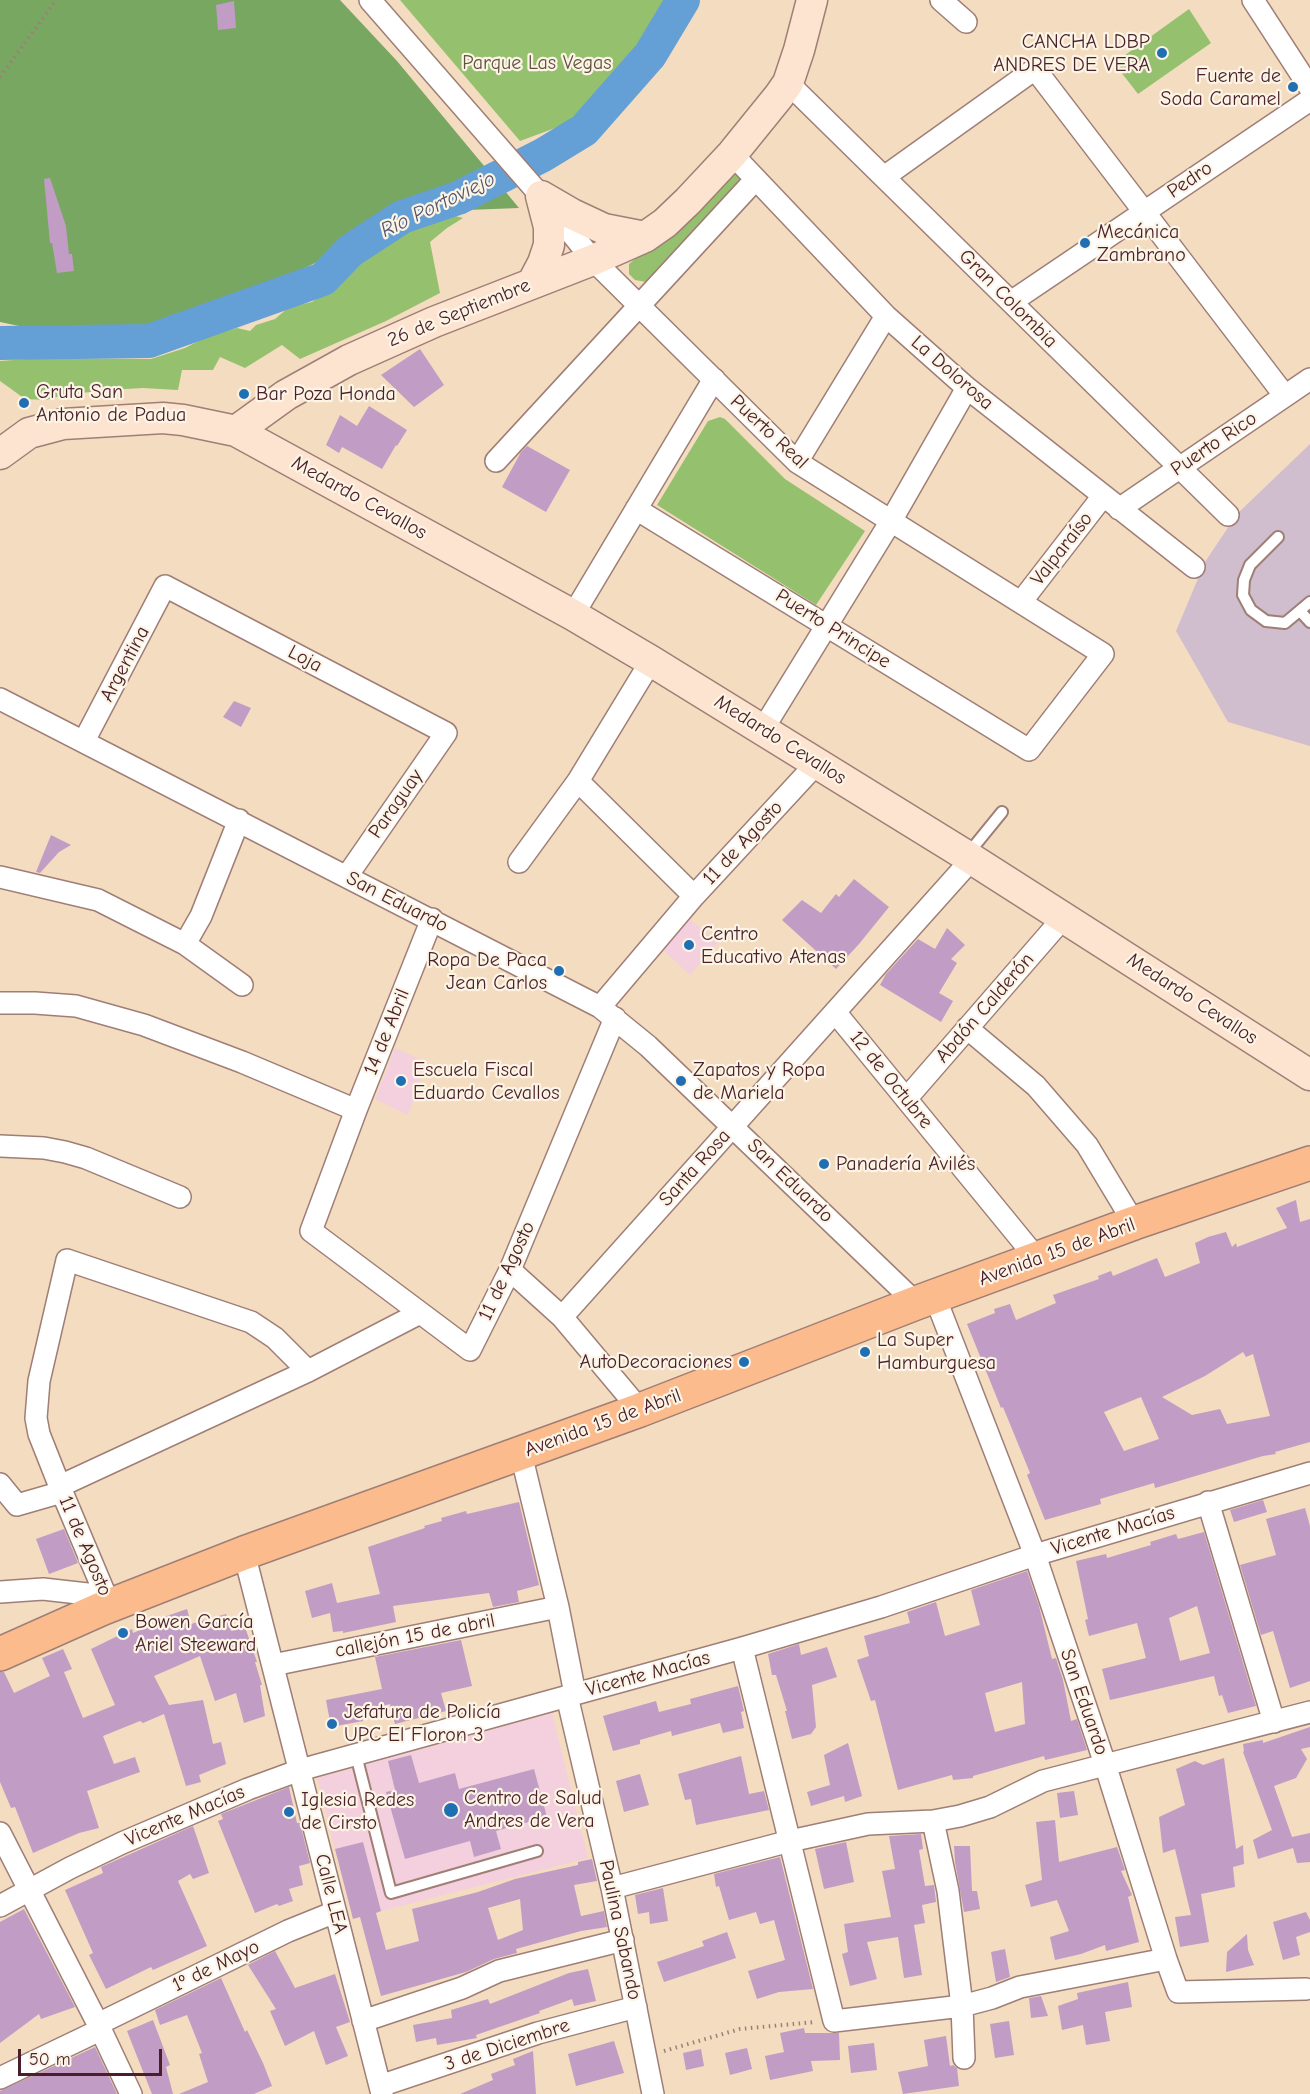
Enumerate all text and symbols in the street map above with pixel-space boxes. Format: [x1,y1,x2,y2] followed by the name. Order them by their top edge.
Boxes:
[993,30,1150,77] place label: CANCHA LDBP ANDRES DE VERA
[1155,46,1169,60] marker: CANCHA LDBP ANDRES DE VERA
[462,51,612,75] park label: Parque Las Vegas
[1160,64,1281,111] place label: Fuente de Soda Caramel
[1286,80,1300,94] marker: Fuente de Soda Caramel
[1163,156,1217,204] street label: Pedro
[377,166,499,244] water label: Río Portoviejo
[1097,220,1186,267] place label: Mecánica Zambrano
[1078,236,1092,250] marker: Mecánica Zambrano
[954,245,1062,353] street label: Gran Colombia
[384,273,534,353] street label: 26 de Septiembre
[906,331,998,415] street label: La Dolorosa
[36,380,186,427] place label: Gruta San Antonio de Padua
[256,382,396,406] place label: Bar Poza Honda
[237,387,251,401] marker: Bar Poza Honda
[725,390,813,474] street label: Puerto Real
[17,396,31,410] marker: Gruta San Antonio de Padua
[1166,407,1262,481] street label: Puerto Rico
[287,451,431,545] street label: Medardo Cevallos
[1026,508,1098,590] street label: Valparaíso
[771,584,895,674] street label: Puerto Principe
[95,622,155,706] street label: Argentina
[284,640,326,678] street label: Loja
[710,690,850,790] street label: Medardo Cevallos
[364,765,428,843] street label: Paraguay
[698,796,788,890] street label: 11 de Agosto
[342,866,452,938] street label: San Eduardo
[701,922,846,969] place label: Centro Educativo Atenas
[682,938,696,952] marker: Centro Educativo Atenas
[427,948,547,995] place label: Ropa De Paca Jean Carlos
[931,948,1039,1068] street label: Abdón Calderón
[1122,948,1262,1050] street label: Medardo Cevallos
[552,964,566,978] marker: Ropa De Paca Jean Carlos
[359,985,415,1079] street label: 14 de Abril
[844,1026,938,1134] street label: 12 de Octubre
[413,1058,559,1105] place label: Escuela Fiscal Eduardo Cevallos
[693,1058,825,1105] place label: Zapatos y Ropa de Mariela
[394,1074,408,1088] marker: Escuela Fiscal Eduardo Cevallos
[674,1074,688,1088] marker: Zapatos y Ropa de Mariela
[654,1125,736,1211] street label: Santa Rosa
[742,1134,838,1228] street label: San Eduardo
[836,1152,975,1176] place label: Panadería Avilés
[817,1157,831,1171] marker: Panadería Avilés
[976,1213,1138,1291] street label: Avenida 15 de Abril
[474,1218,540,1324] street label: 11 de Agosto
[877,1328,996,1375] place label: La Super Hamburguesa
[858,1345,872,1359] marker: La Super Hamburguesa
[580,1350,732,1374] place label: AutoDecoraciones
[737,1355,751,1369] marker: AutoDecoraciones
[522,1384,684,1462] street label: Avenida 15 de Abril
[53,1492,117,1600] street label: 11 de Agosto
[1048,1501,1178,1561] street label: Vicente Macías
[333,1609,497,1663] street label: callejón 15 de abril
[135,1610,256,1657] place label: Bowen García Ariel Steeward
[116,1626,130,1640] marker: Bowen García Ariel Steeward
[583,1646,713,1702] street label: Vicente Macías
[1055,1646,1113,1758] street label: San Eduardo
[344,1700,501,1747] place label: Jefatura de Policía UPC El Floron 3
[325,1717,339,1731] marker: Jefatura de Policía UPC El Floron 3
[122,1780,248,1852] street label: Vicente Macías
[464,1786,602,1833] place label: Centro de Salud Andres de Vera
[301,1788,414,1835] place label: Iglesia Redes de Cirsto
[442,1801,460,1819] marker: Centro de Salud Andres de Vera
[282,1805,296,1819] marker: Iglesia Redes de Cirsto
[309,1851,353,1937] street label: Calle LEA
[593,1858,647,2002] street label: Paulina Sabando
[169,1935,263,1997] street label: 1º de Mayo
[441,2013,573,2077] street label: 3 de Diciembre
[21,2037,165,2075] scale bar
[29,2049,71,2070] text: 50 m

